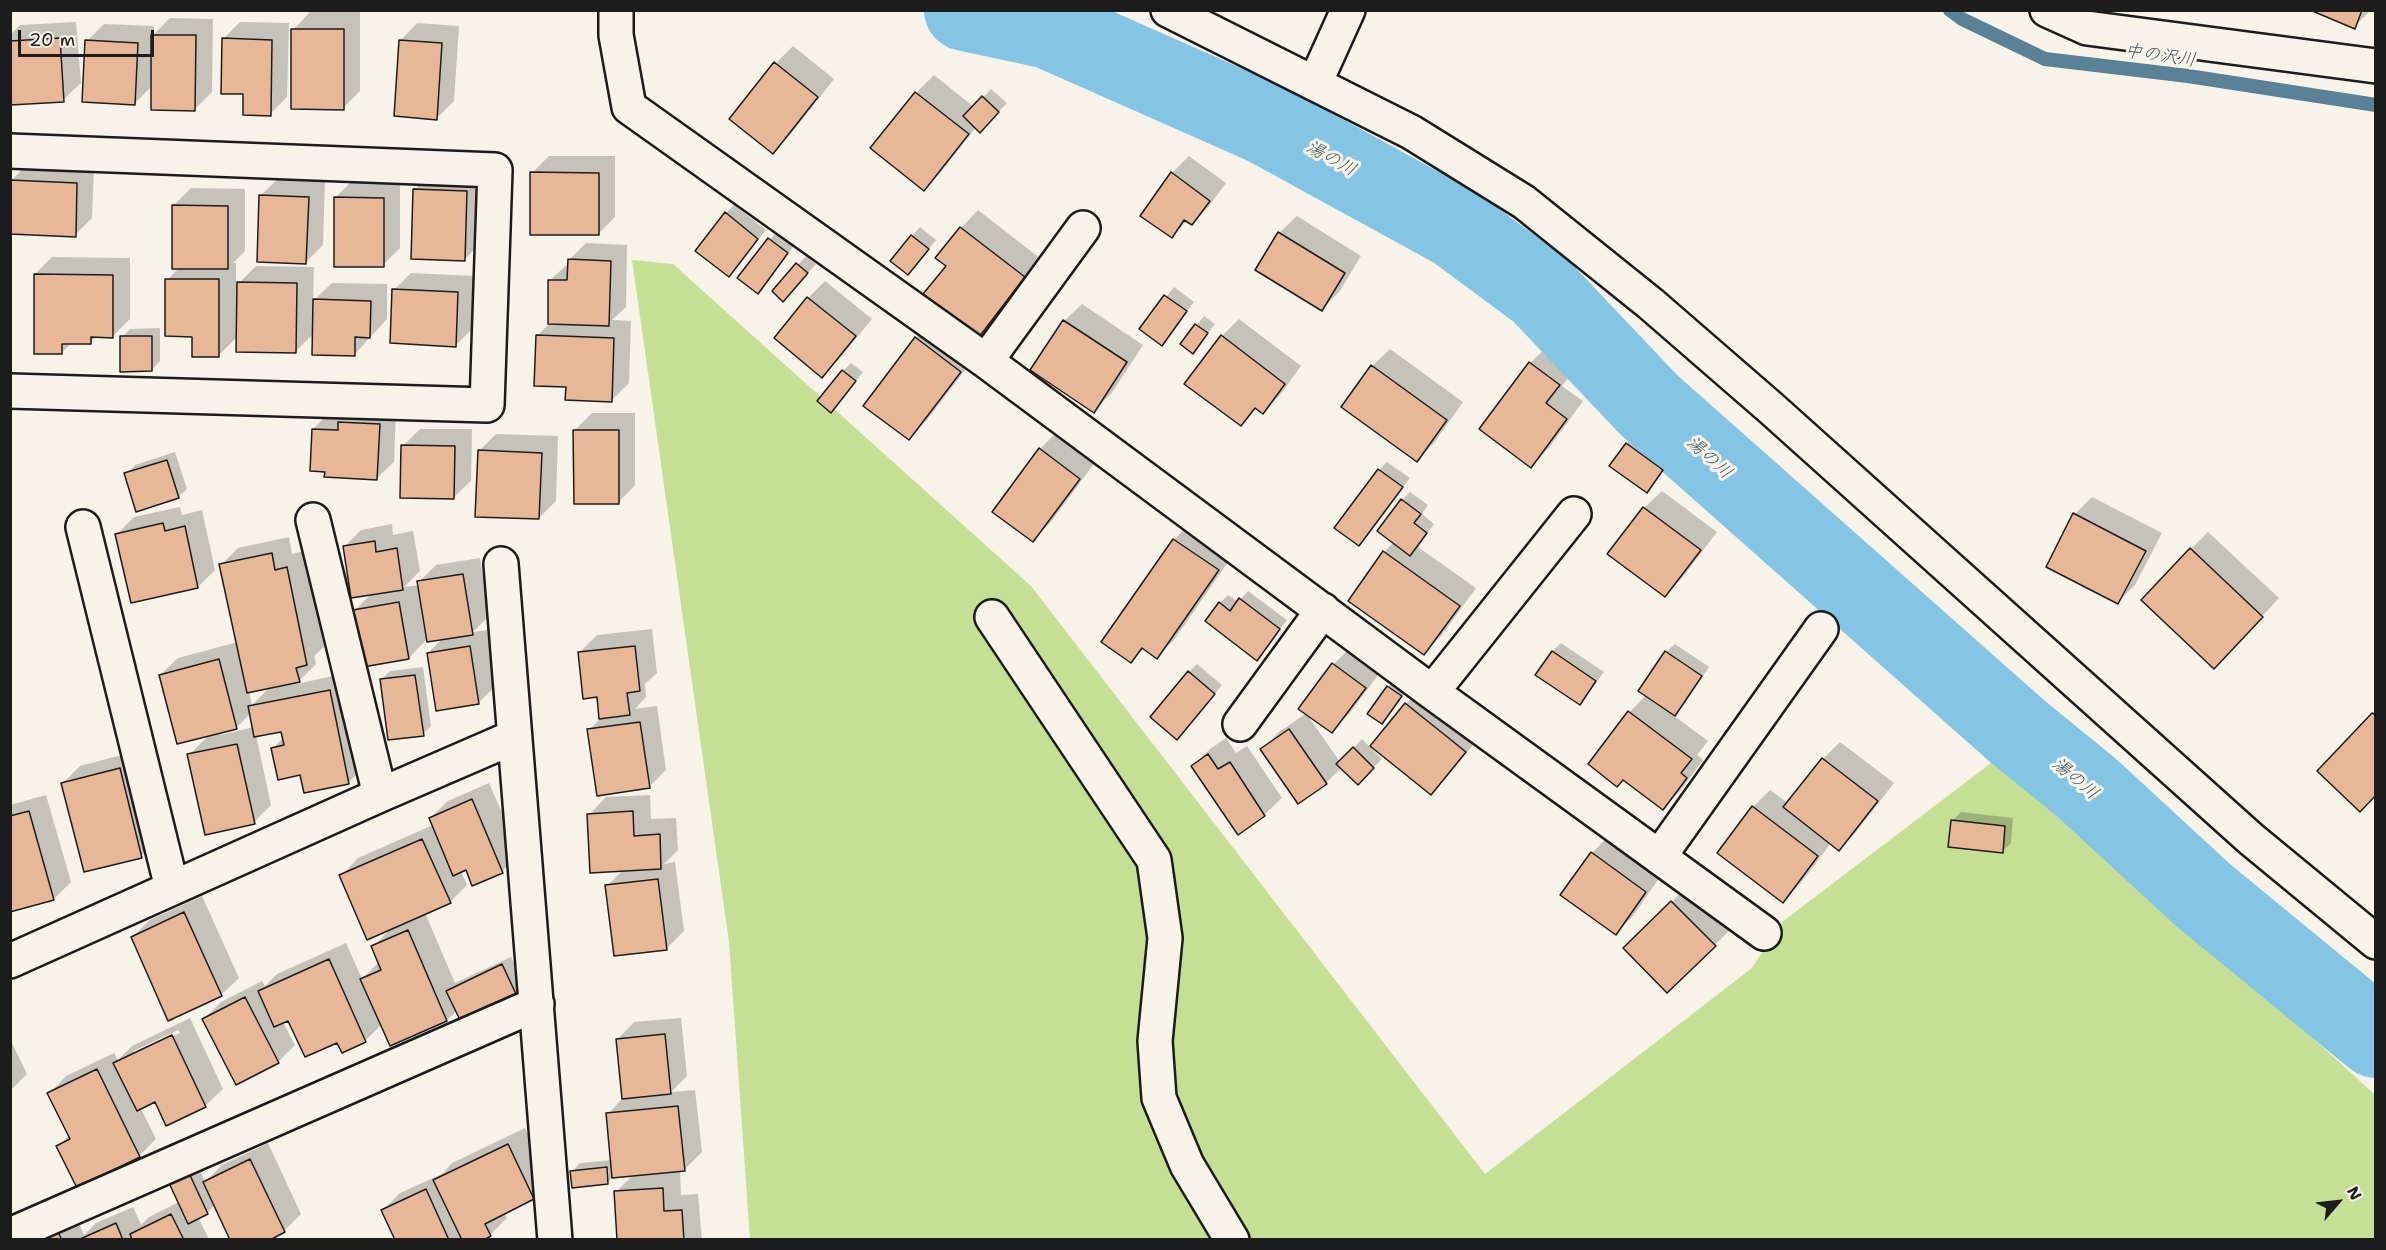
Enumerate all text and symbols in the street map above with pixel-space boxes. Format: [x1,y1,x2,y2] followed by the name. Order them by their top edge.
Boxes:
[21,18,158,56] scale bar
[29,28,75,52] text: 20 m
[2123,40,2197,72] water label: 中の沢川
[1302,136,1360,182] water label: 湯の川
[1682,432,1736,484] water label: 湯の川
[2047,753,2103,805] water label: 湯の川
[2308,1172,2368,1232] north arrow
[2342,1183,2367,1204] text: N

